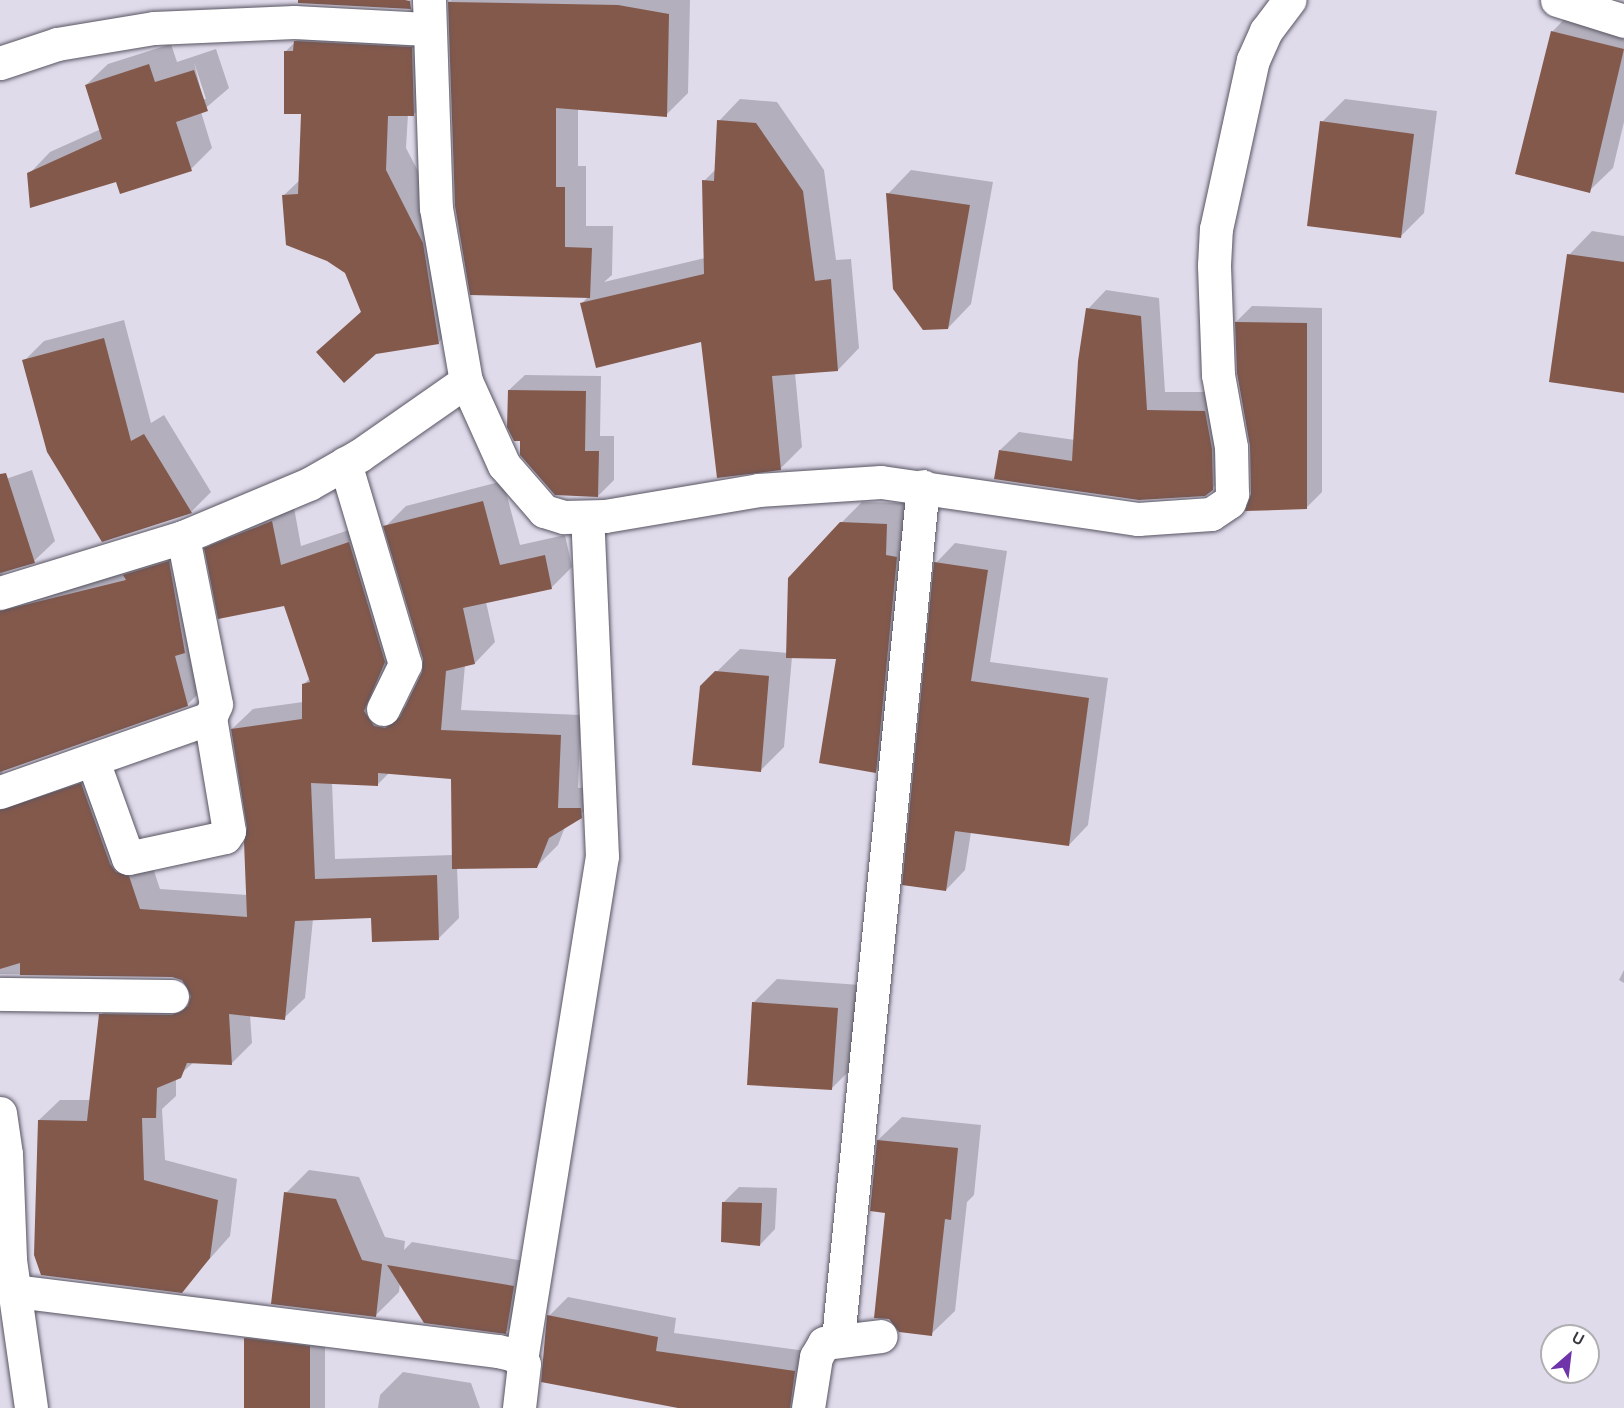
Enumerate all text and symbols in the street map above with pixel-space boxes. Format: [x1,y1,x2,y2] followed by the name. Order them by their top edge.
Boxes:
[1540,1324,1600,1384] north arrow
[1568,1328,1587,1351] text: U

